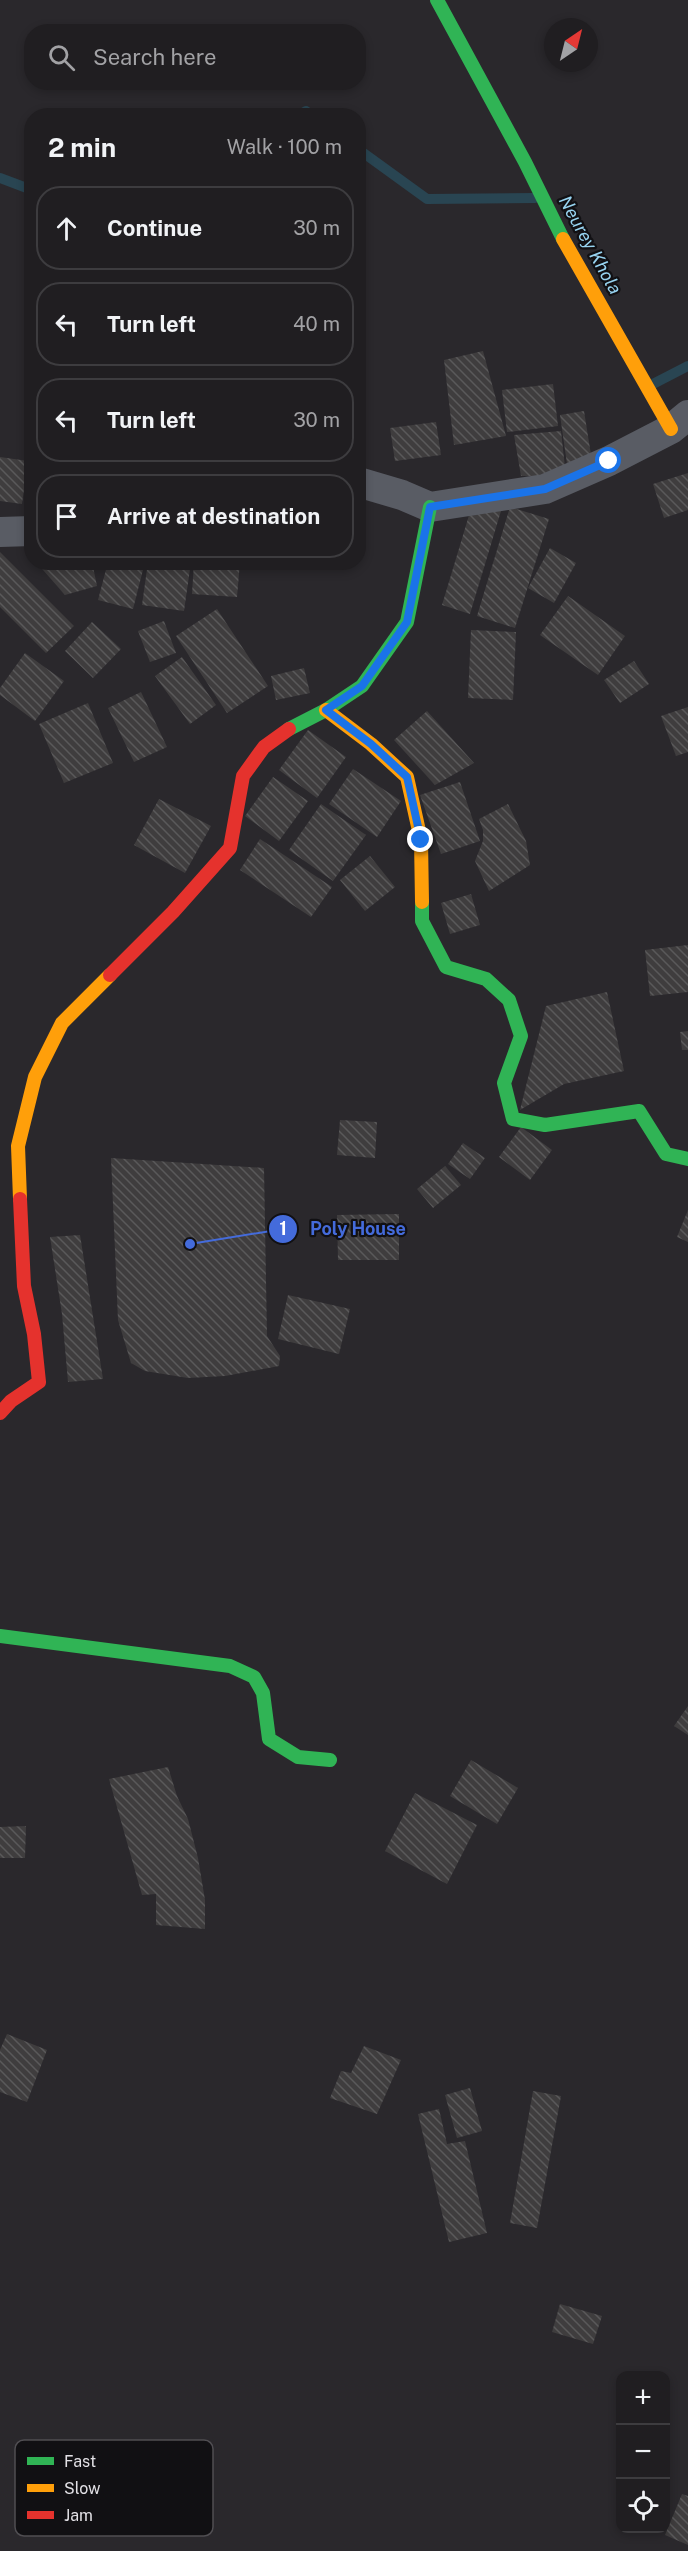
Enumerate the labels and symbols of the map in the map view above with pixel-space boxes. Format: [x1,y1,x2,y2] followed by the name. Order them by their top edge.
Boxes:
[544,18,598,72] north arrow
[555,192,626,298] water label: Neurey Khola
[595,447,621,473] route start
[407,826,433,852] route end
[268,1211,418,1247] callout: Poly House
[279,1218,287,1239] text: 1
[310,1218,406,1239] text: Poly House
[15,2440,213,2536] legend
[64,2452,96,2471] text: Fast
[64,2479,101,2498] text: Slow
[64,2506,93,2525] text: Jam

